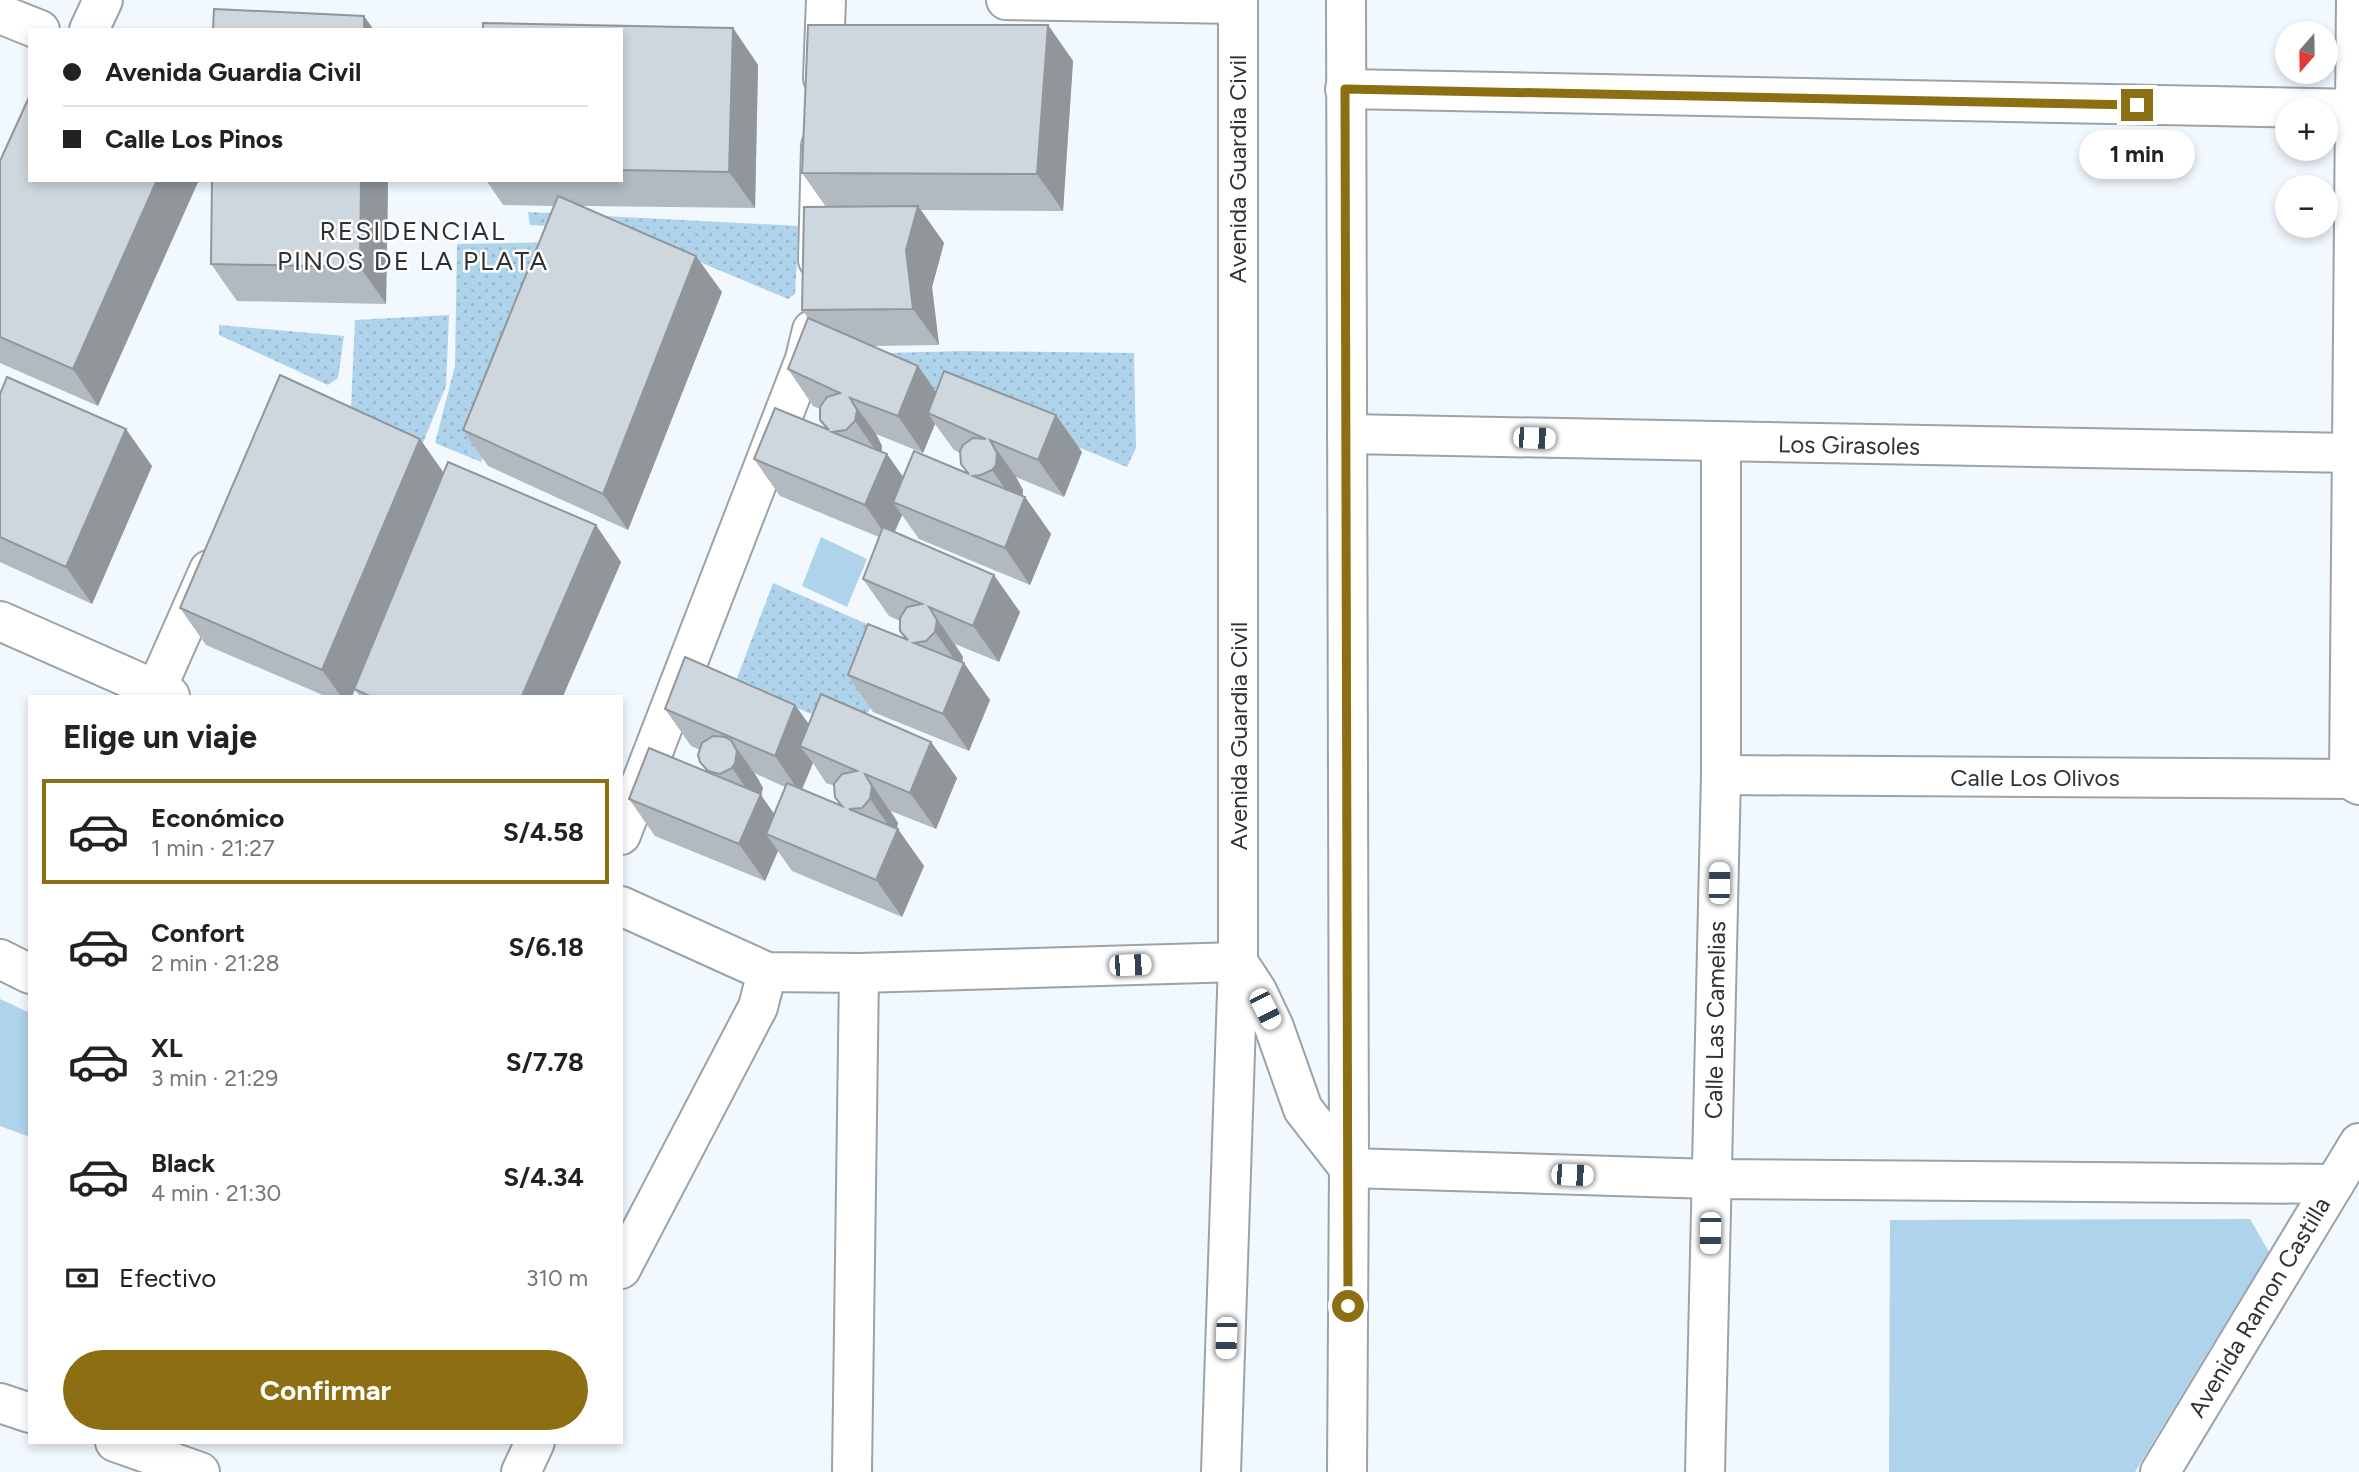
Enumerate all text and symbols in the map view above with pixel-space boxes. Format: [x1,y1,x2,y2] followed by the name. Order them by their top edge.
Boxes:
[2275,21,2338,84] north arrow
[2275,21,2338,238] map controls
[1223,55,1252,283] street label: Avenida Guardia Civil
[105,56,361,88] text: Avenida Guardia Civil
[2121,89,2153,121] route end
[2275,98,2338,161] button: +
[105,123,283,155] text: Calle Los Pinos
[2079,130,2195,178] callout: 1 min
[2110,140,2164,168] text: 1 min
[2275,175,2338,238] button: −
[277,215,549,277] district label: RESIDENCIAL PINOS DE LA PLATA
[1513,427,1556,449] car
[1778,429,1920,461] street label: Los Girasoles
[1224,622,1253,850] street label: Avenida Guardia Civil
[63,718,257,756] text: Elige un viaje
[1950,763,2120,792] street label: Calle Los Olivos
[67,800,130,863] icon: car
[151,802,284,834] text: Económico
[503,816,584,848] text: S/4.58
[151,834,275,862] text: 1 min · 21:27
[1709,862,1730,904] car
[67,915,130,978] icon: car
[151,917,245,949] text: Confort
[1699,921,1731,1119] street label: Calle Las Camelias
[509,931,584,963] text: S/6.18
[151,949,280,977] text: 2 min · 21:28
[1109,954,1152,976] car
[1247,986,1284,1032] car
[67,1030,130,1093] icon: car
[151,1032,183,1064] text: XL
[506,1046,584,1078] text: S/7.78
[151,1064,278,1092] text: 3 min · 21:29
[67,1145,130,1208] icon: car
[151,1147,215,1179] text: Black
[503,1161,584,1193] text: S/4.34
[1551,1164,1594,1186] car
[151,1179,281,1207] text: 4 min · 21:30
[2182,1192,2336,1422] street label: Avenida Ramon Castilla
[1700,1212,1721,1254] car
[63,1259,101,1297] icon: cash
[119,1262,216,1294] text: Efectivo
[526,1264,588,1292] text: 310 m
[1332,1290,1364,1322] route start
[1215,1317,1238,1359] car
[63,1350,588,1430] button: Confirmar

